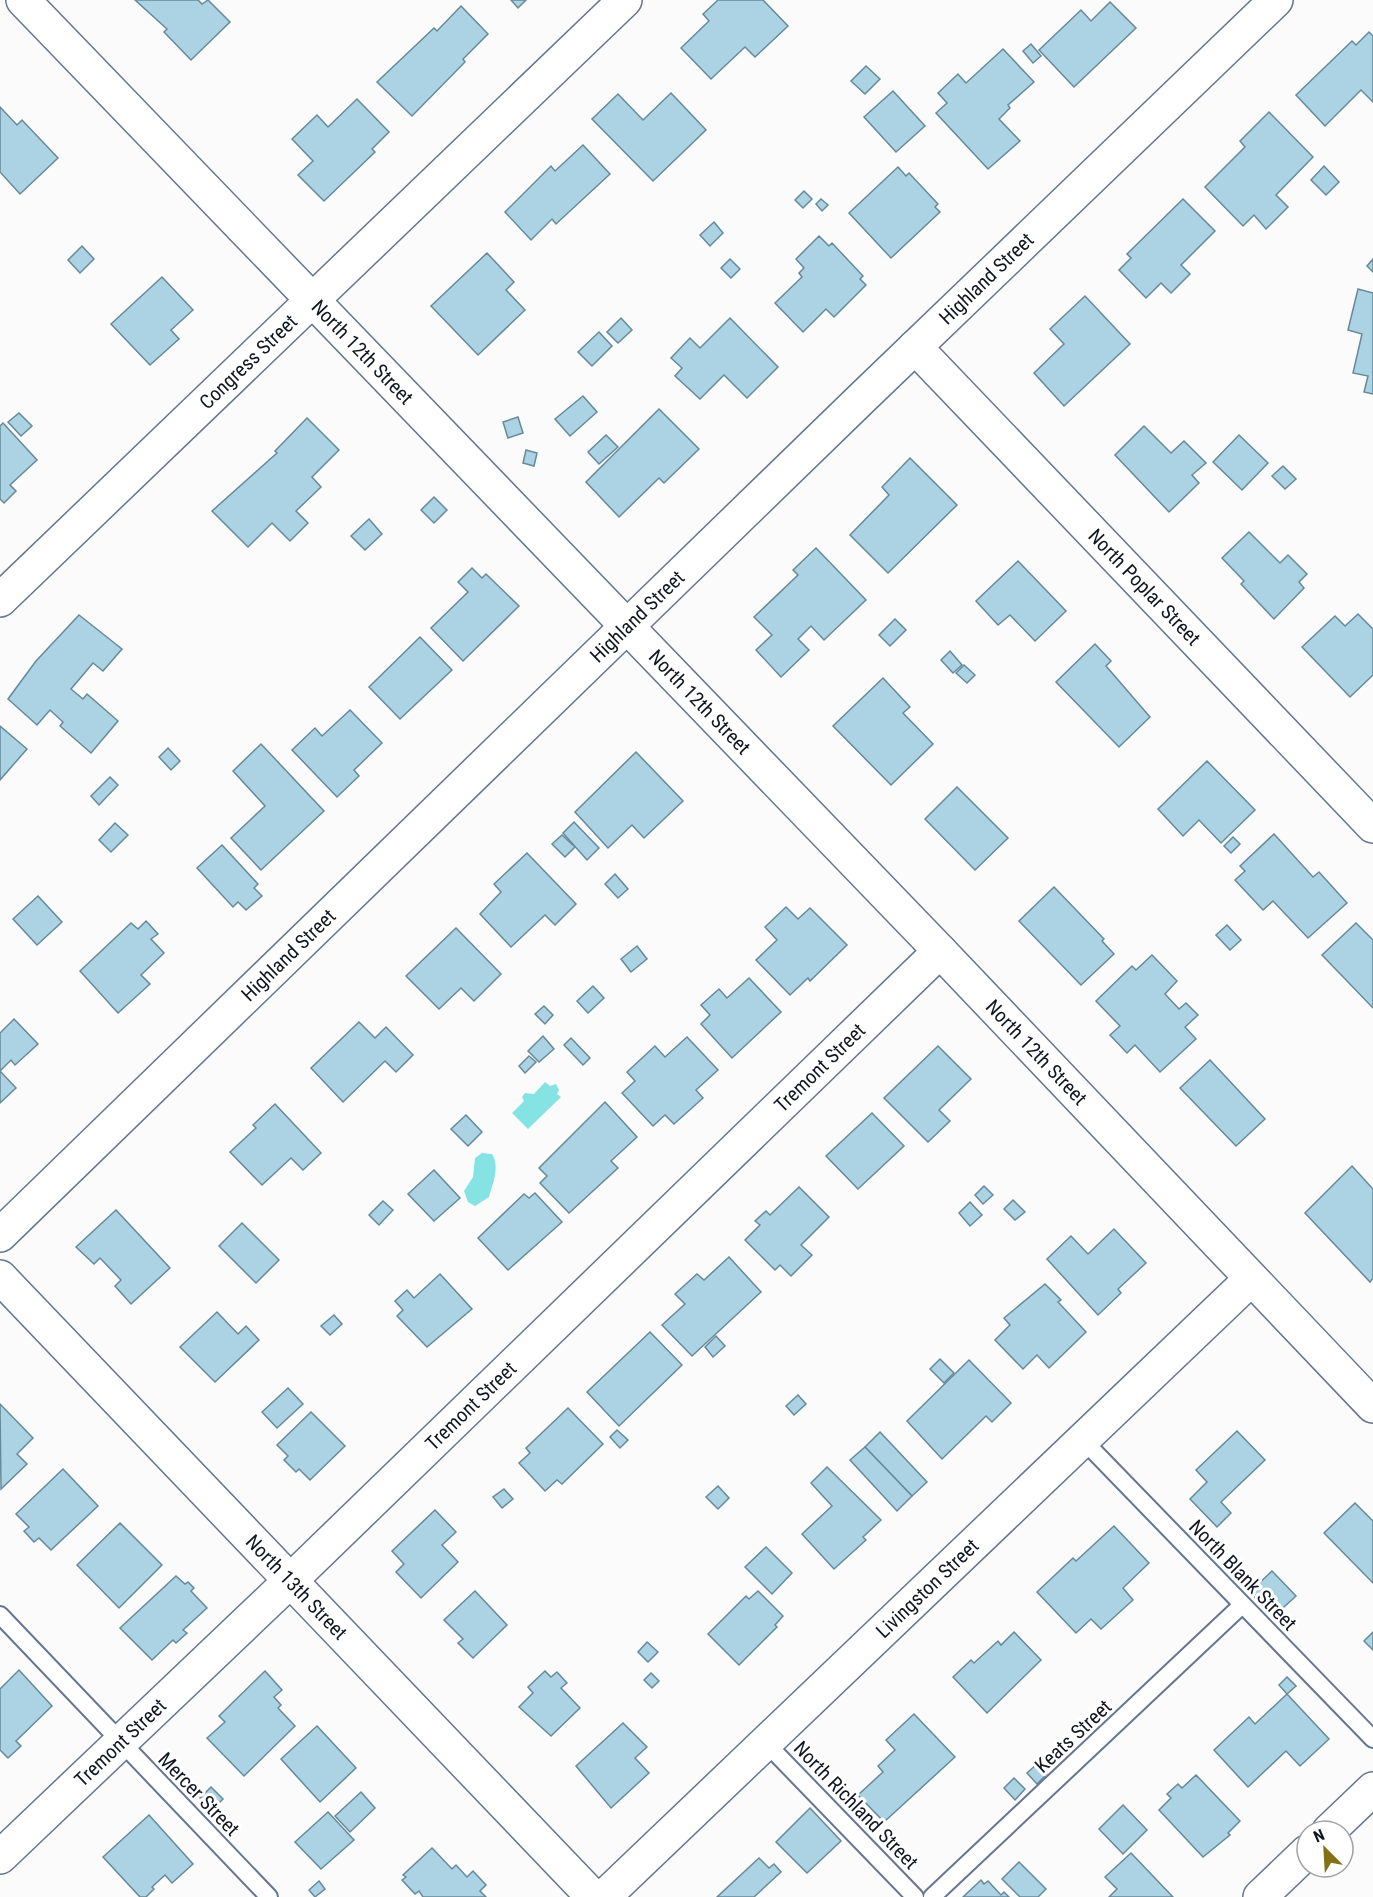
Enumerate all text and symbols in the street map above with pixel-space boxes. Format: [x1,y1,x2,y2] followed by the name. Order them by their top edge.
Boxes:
[934,228,1039,329] street label: Highland Street
[307,295,418,409] street label: North 12th Street
[194,309,302,414] street label: Congress Street
[1083,524,1206,650] street label: North Poplar Street
[585,565,689,667] street label: Highland Street
[644,645,756,759] street label: North 12th Street
[236,904,341,1006] street label: Highland Street
[981,995,1092,1110] street label: North 12th Street
[769,1018,870,1117] street label: Tremont Street
[420,1356,521,1455] street label: Tremont Street
[1184,1515,1302,1635] street label: North Blank Street
[241,1530,352,1645] street label: North 13th Street
[871,1534,984,1643] street label: Livingston Street
[70,1693,171,1792] street label: Tremont Street
[1030,1694,1116,1778] street label: Keats Street
[789,1736,923,1874] street label: North Richland Street
[153,1747,245,1841] street label: Mercer Street
[1295,1819,1355,1879] north arrow
[1311,1825,1327,1846] text: N

